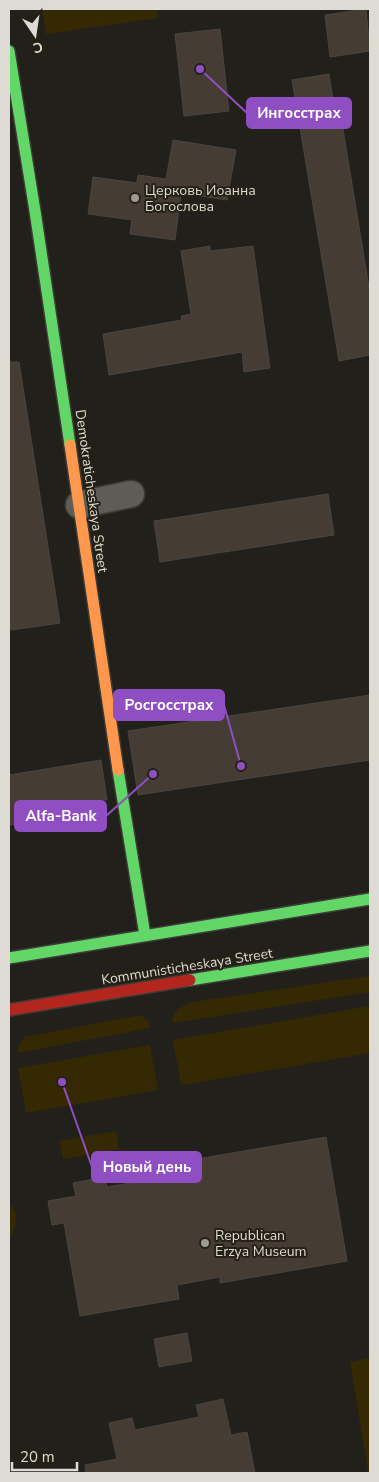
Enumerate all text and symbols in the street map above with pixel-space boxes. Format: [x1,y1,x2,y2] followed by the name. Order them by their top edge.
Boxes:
[10,10,60,60] north arrow
[31,37,45,58] text: С
[247,98,351,128] callout: Ингосстрах
[257,103,341,123] text: Ингосстрах
[145,181,256,216] place label: Церковь Иоанна Богослова
[129,192,141,204] marker: Церковь Иоанна Богослова
[71,408,112,574] street label: Demokraticheskaya Street
[114,690,224,720] callout: Росгосстрах
[124,695,214,715] text: Росгосстрах
[15,801,106,831] callout: Alfa-Bank
[25,806,98,826] text: Alfa-Bank
[100,944,274,989] street label: Kommunisticheskaya Street
[92,1152,201,1182] callout: Новый день
[103,1157,191,1177] text: Новый день
[215,1226,307,1261] place label: Republican Erzya Museum
[199,1237,211,1249] marker: Republican Erzya Museum
[12,1440,78,1472] scale bar
[20,1447,55,1467] text: 20 m

